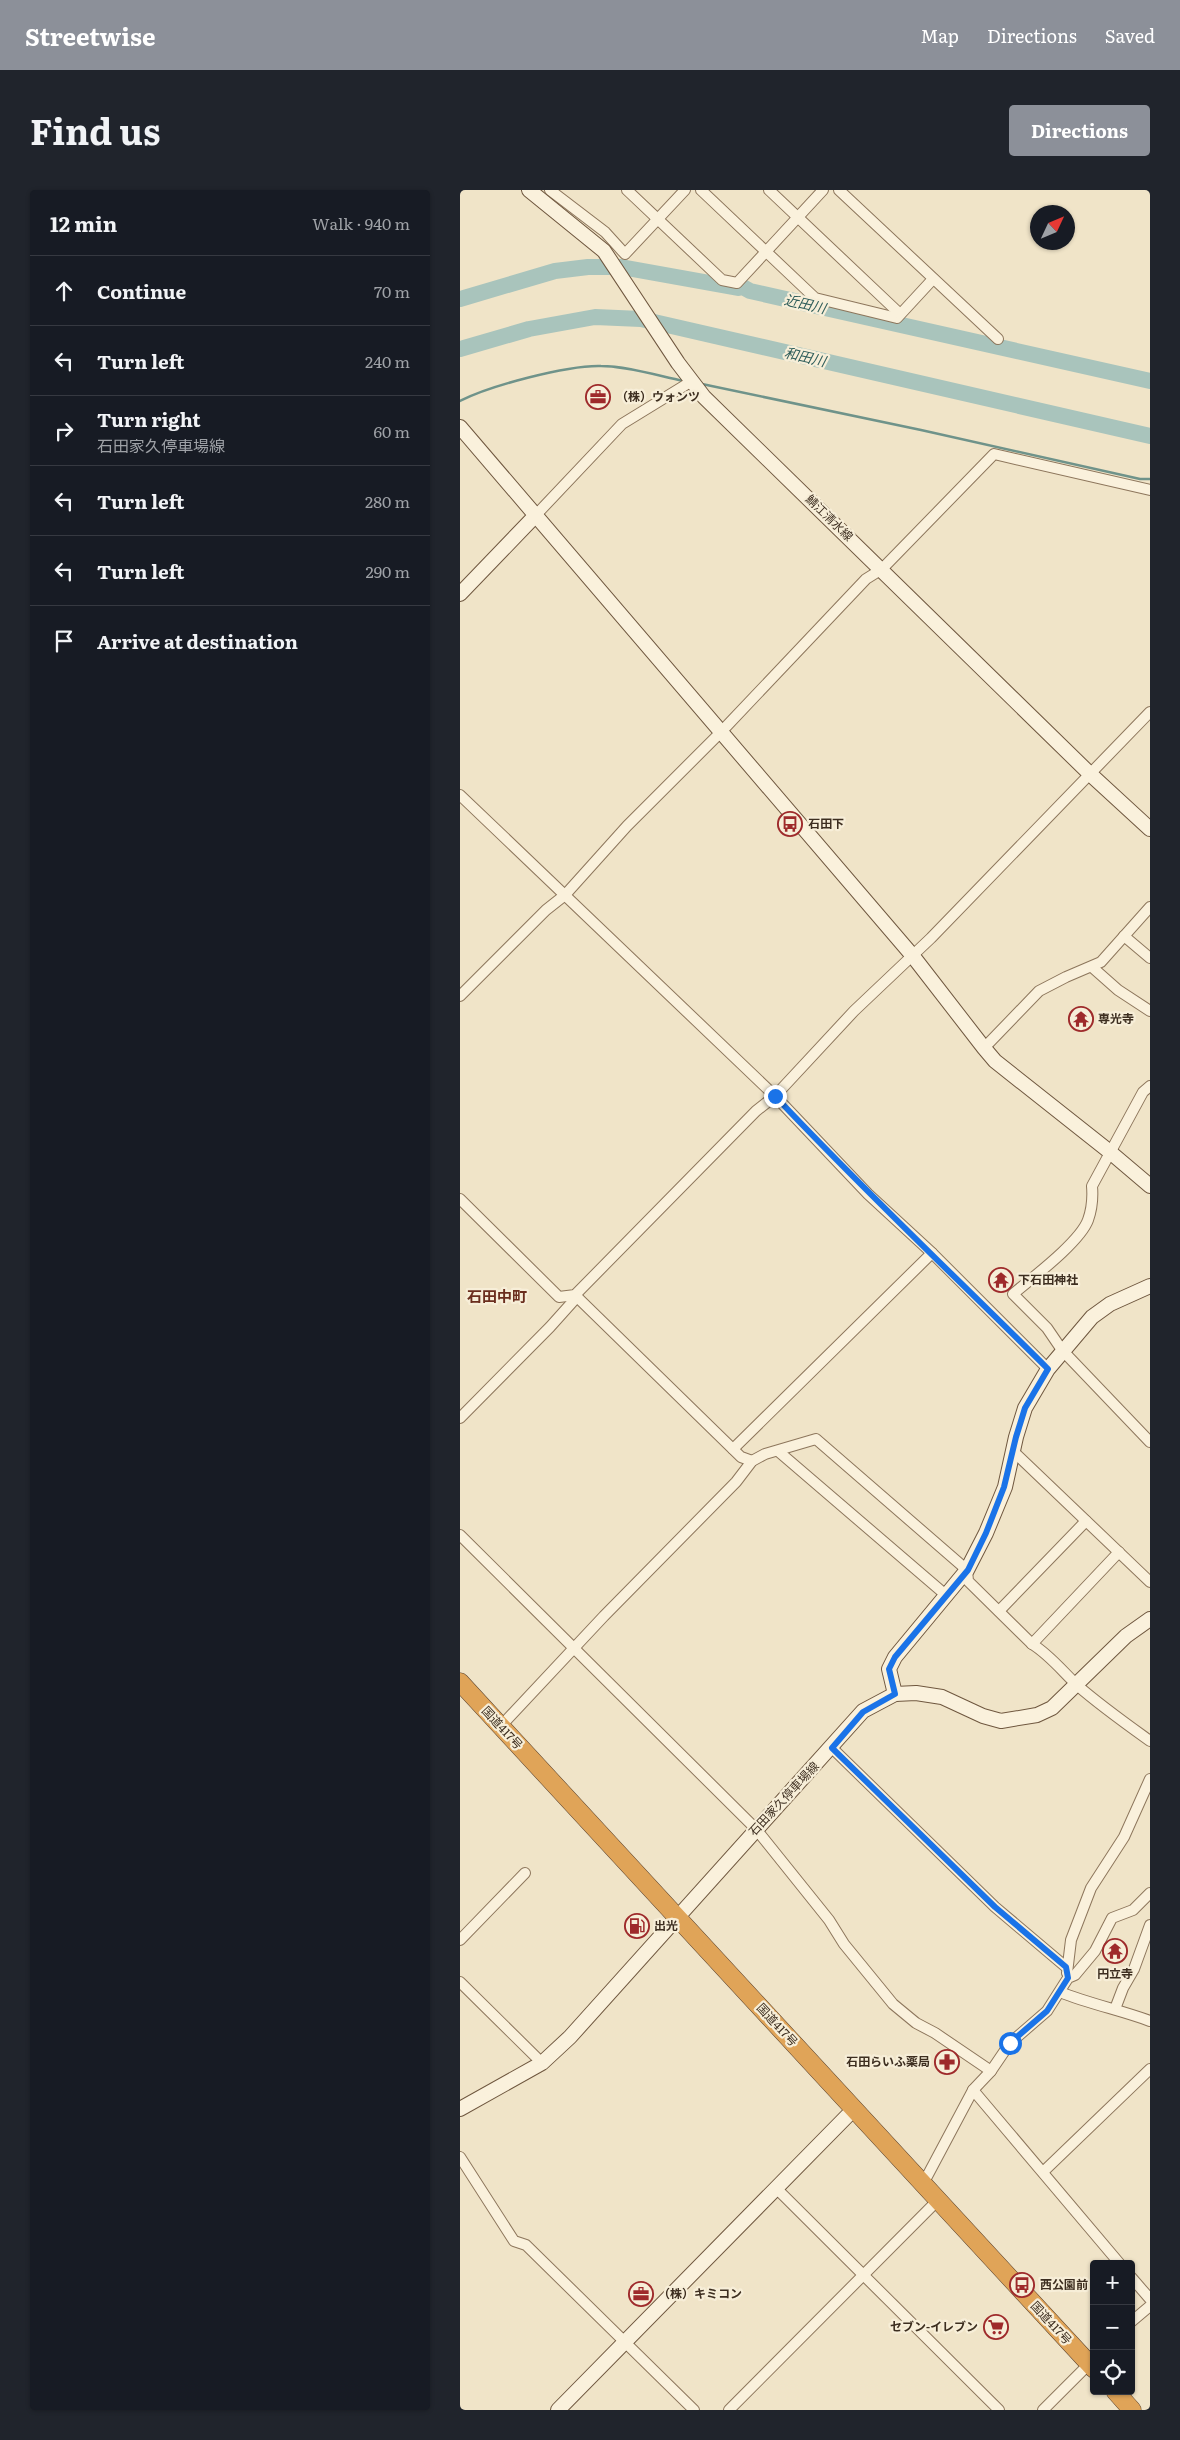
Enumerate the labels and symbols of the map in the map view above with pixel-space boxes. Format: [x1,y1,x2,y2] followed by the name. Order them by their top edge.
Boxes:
[1030,205,1075,250] north arrow
[783,289,830,318] water label: 近田川
[783,342,830,371] water label: 和田川
[585,384,611,410] office icon: （株）ウォンツ
[616,387,700,405] place label: （株）ウォンツ
[802,490,858,545] street label: 鯖江清水線
[777,811,803,837] bus stop icon: 石田下
[808,814,844,832] place label: 石田下
[1068,1006,1094,1032] temple icon: 専光寺
[1098,1009,1134,1027] place label: 専光寺
[764,1085,787,1108] route end
[988,1267,1014,1293] temple icon: 下石田神社
[1018,1270,1078,1288] place label: 下石田神社
[467,1284,527,1307] district label: 石田中町
[478,1702,527,1753] street label: 国道417号
[744,1757,823,1840] street label: 石田家久停車場線
[624,1913,650,1939] fuel station icon: 出光
[654,1916,678,1934] place label: 出光
[1102,1938,1128,1964] temple icon: 円立寺
[1097,1964,1133,1982] place label: 円立寺
[753,1999,802,2050] street label: 国道417号
[999,2032,1022,2055] route start
[934,2049,960,2075] pharmacy icon: 石田らいふ薬局
[846,2052,930,2070] place label: 石田らいふ薬局
[1009,2272,1035,2298] bus stop icon: 西公園前
[1040,2275,1088,2293] place label: 西公園前
[628,2281,654,2307] office icon: （株）キミコン
[658,2284,742,2302] place label: （株）キミコン
[1027,2297,1076,2348] street label: 国道417号
[983,2314,1009,2340] supermarket icon: セブン-イレブン
[890,2317,978,2335] place label: セブン-イレブン

